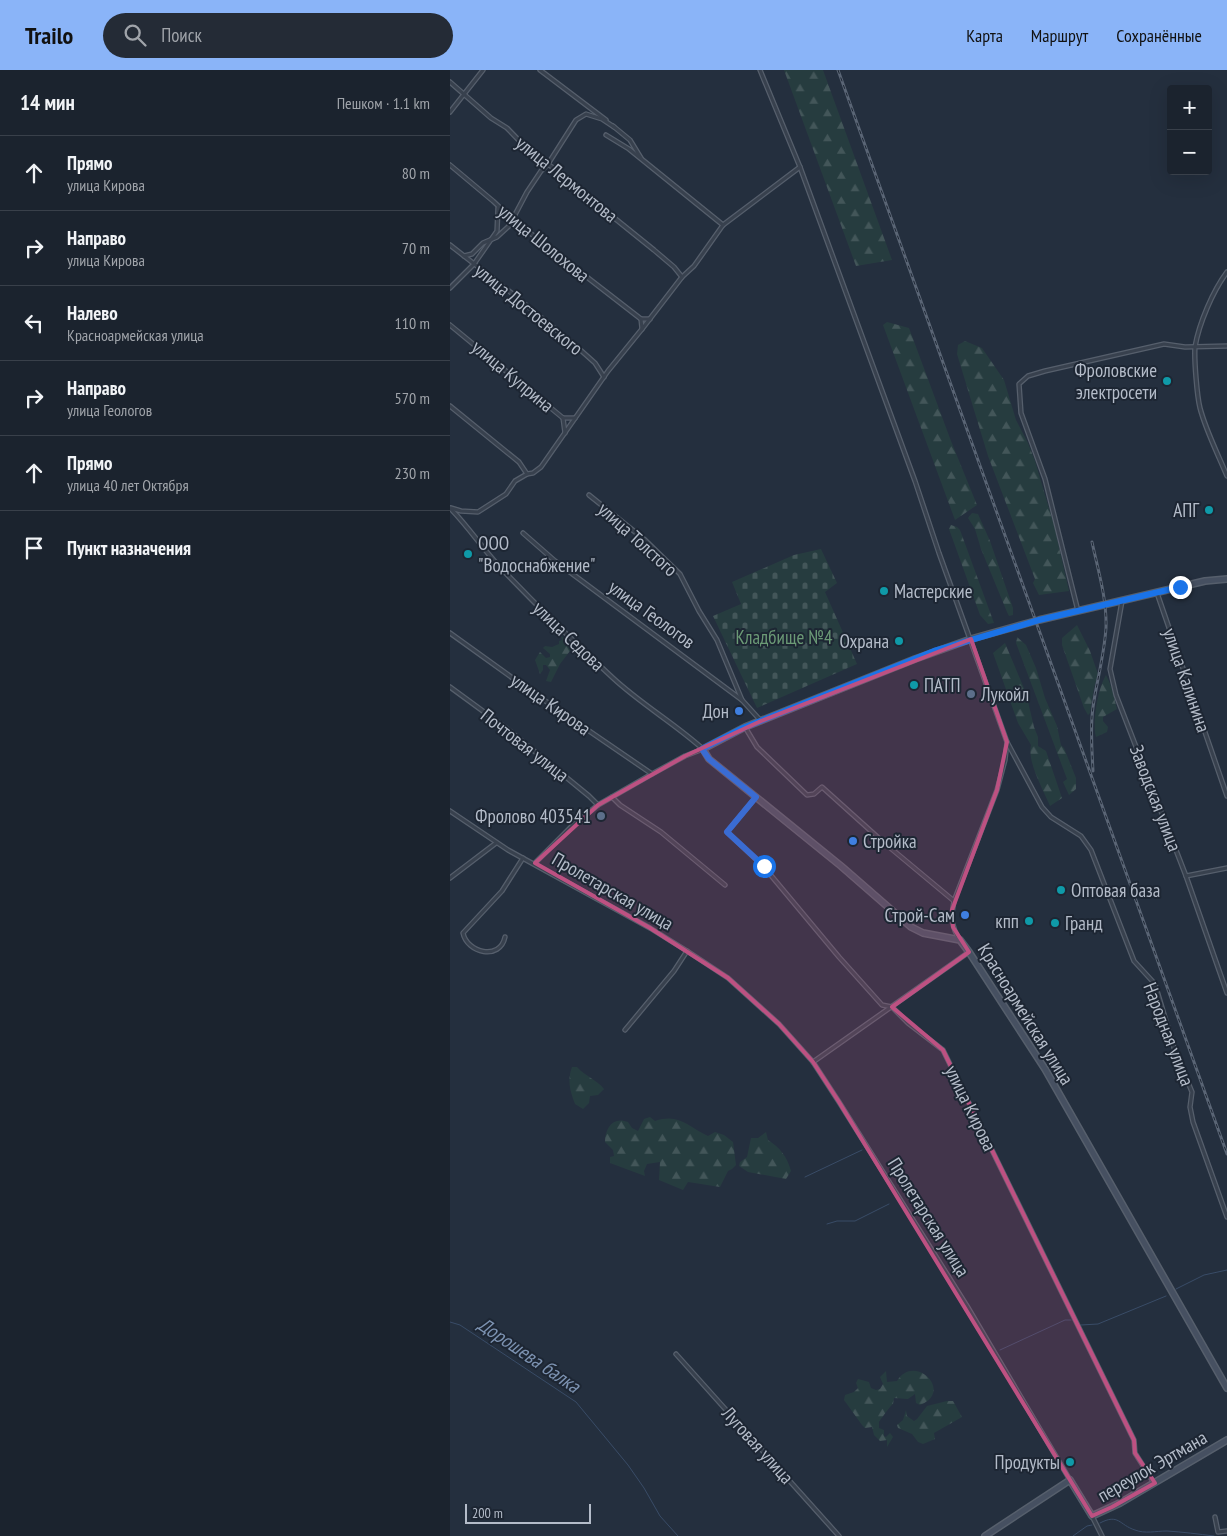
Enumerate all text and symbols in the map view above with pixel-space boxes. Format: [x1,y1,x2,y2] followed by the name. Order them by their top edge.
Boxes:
[103,13,453,58] search box
[25,20,73,51] text: Trailo
[121,21,149,49] icon: search
[161,23,202,47] text: Поиск
[966,24,1003,47] text: Карта
[1031,24,1088,47] text: Маршрут
[1116,24,1202,47] text: Сохранённые
[1167,85,1212,175] map controls
[1167,85,1212,130] button: +
[20,89,75,116] text: 14 мин
[337,93,430,113] text: Пешком · 1.1 km
[1167,130,1212,175] button: −
[511,131,623,227] street label: улица Лермонтова
[67,151,112,175] text: Прямо
[20,159,48,187] icon: ahead
[402,163,430,183] text: 80 m
[67,175,145,195] text: улица Кирова
[493,199,595,287] street label: улица Шолохова
[67,226,126,250] text: Направо
[20,234,48,262] icon: right
[402,238,430,258] text: 70 m
[67,250,145,270] text: улица Кирова
[470,258,588,360] street label: улица Достоевского
[67,301,118,325] text: Налево
[20,309,48,337] icon: left
[395,313,430,333] text: 110 m
[67,325,204,345] text: Красноармейская улица
[467,335,559,417] street label: улица Куприна
[1075,358,1157,404] place label: Фроловские электросети
[1161,375,1173,387] marker: Фроловские электросети
[67,376,126,400] text: Направо
[20,384,48,412] icon: right
[395,388,430,408] text: 570 m
[67,400,152,420] text: улица Геологов
[67,451,112,475] text: Прямо
[20,459,48,487] icon: ahead
[395,463,430,483] text: 230 m
[67,475,189,495] text: улица 40 лет Октября
[593,497,683,581] street label: улица Толстого
[1173,498,1200,522] place label: АПГ
[1203,504,1215,516] marker: АПГ
[478,531,595,577] place label: ООО "Водоснабжение"
[20,534,48,562] icon: arrive
[67,536,191,560] text: Пункт назначения
[462,548,474,560] marker: ООО "Водоснабжение"
[604,575,700,653] street label: улица Геологов
[1169,576,1192,599] route end
[894,579,973,603] place label: Мастерские
[878,585,890,597] marker: Мастерские
[528,596,610,676] street label: улица Седова
[735,625,833,649] park label: Кладбище №4
[1158,625,1216,735] street label: улица Калинина
[839,629,889,653] place label: Охрана
[893,635,905,647] marker: Охрана
[506,668,596,740] street label: улица Кирова
[924,673,960,697] place label: ПАТП
[908,679,920,691] marker: ПАТП
[980,682,1029,706] place label: Лукойл
[965,688,977,700] marker: Лукойл
[703,699,729,723] place label: Дон
[476,703,574,787] street label: Почтовая улица
[733,705,745,717] marker: Дон
[1125,741,1187,855] street label: Заводская улица
[475,804,591,828] place label: Фролово 403541
[595,810,607,822] marker: Фролово 403541
[863,829,917,853] place label: Стройка
[847,835,859,847] marker: Стройка
[548,847,678,935] street label: Пролетарская улица
[753,855,776,878] route start
[1071,878,1160,902] place label: Оптовая база
[1055,884,1067,896] marker: Оптовая база
[885,903,955,927] place label: Строй-Сам
[959,909,971,921] marker: Строй-Сам
[995,909,1019,933] place label: кпп
[1065,911,1103,935] place label: Гранд
[1023,915,1035,927] marker: кпп
[1049,917,1061,929] marker: Гранд
[973,939,1079,1089] street label: Красноармейская улица
[1138,979,1200,1089] street label: Народная улица
[940,1061,1002,1155] street label: улица Кирова
[883,1153,975,1281] street label: Пролетарская улица
[472,1311,586,1399] water label: Дорошева балка
[716,1401,799,1489] street label: Луговая улица
[1093,1425,1211,1507] street label: переулок Эртмана
[994,1450,1060,1474] place label: Продукты
[1064,1456,1076,1468] marker: Продукты
[465,1501,591,1524] scale bar
[472,1504,503,1522] text: 200 m

